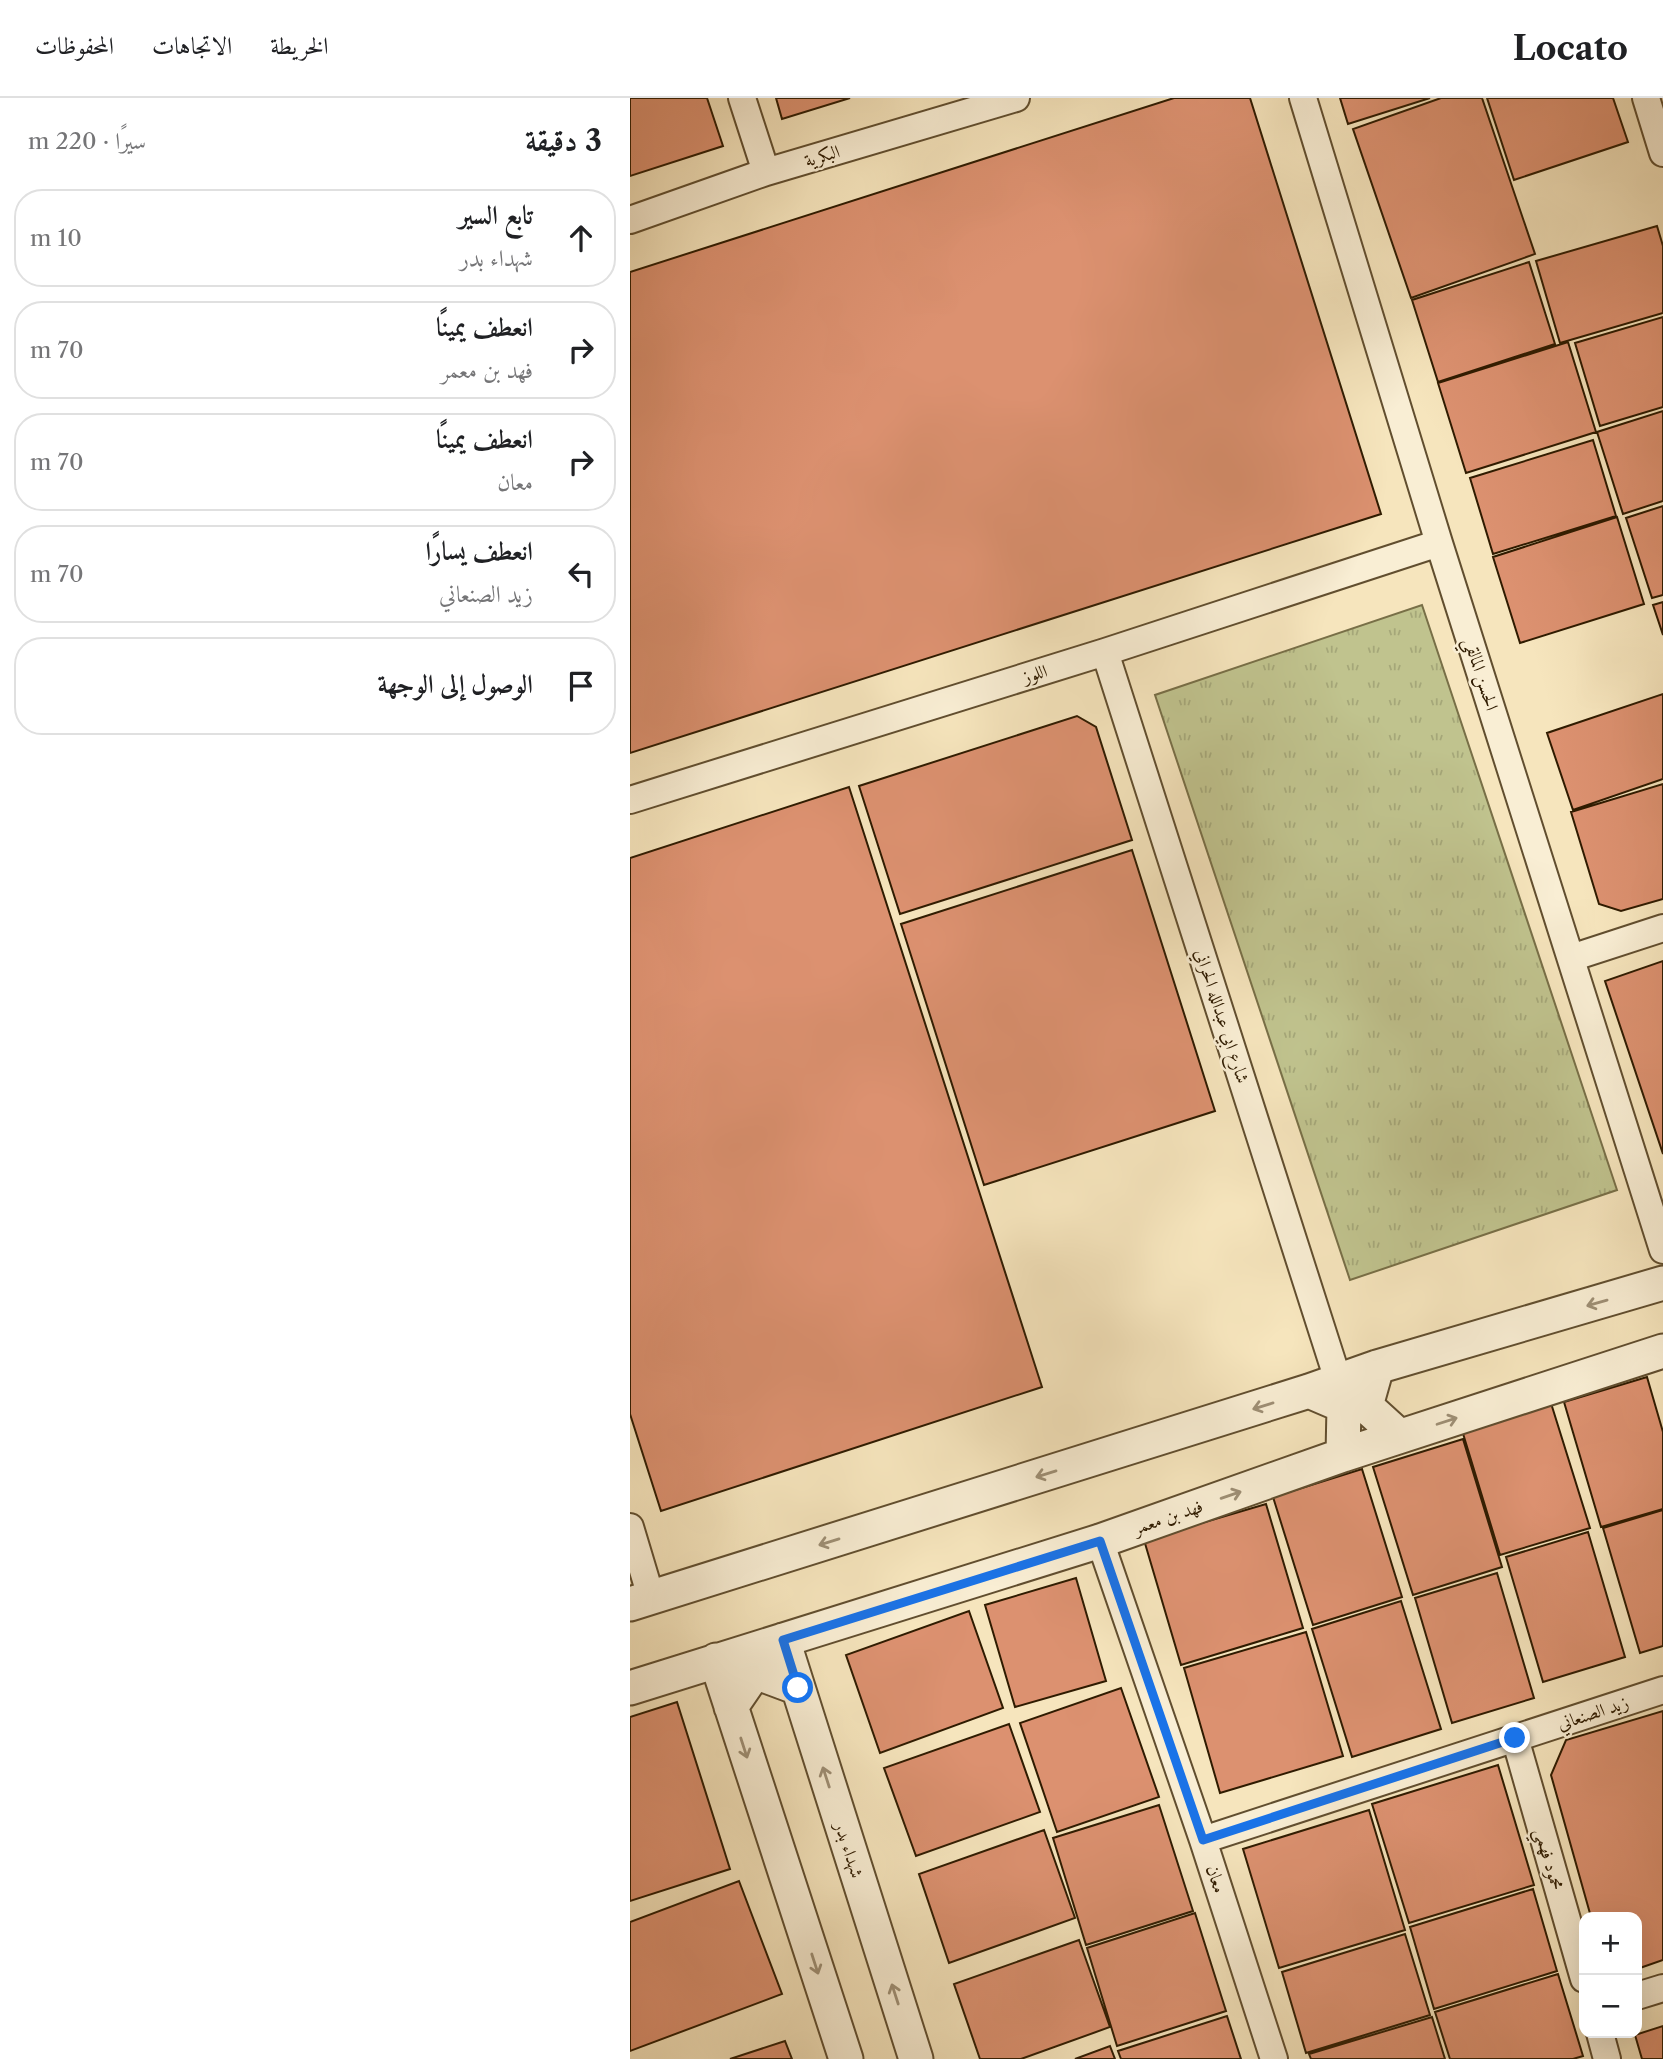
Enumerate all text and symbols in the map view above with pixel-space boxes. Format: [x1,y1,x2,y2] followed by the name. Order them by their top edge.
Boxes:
[1513,28,1628,69] text: Locato
[35,31,114,60] text: المحفوظات
[152,31,232,60] text: الاتجاهات
[270,31,329,60] text: الخريطة
[525,122,602,159] text: 3 دقيقة
[28,127,146,155] text: سيرًا · 220 m
[802,140,843,173] street label: البكرية
[459,199,533,231] text: تابع السير
[562,219,600,257] icon: ahead
[30,224,82,252] text: 10 m
[460,244,533,272] text: شهداء بدر
[436,311,533,343] text: انعطف يمينًا
[562,331,600,369] icon: right
[30,336,83,364] text: 70 m
[441,356,533,384] text: فهد بن معمر
[436,423,533,455] text: انعطف يمينًا
[562,443,600,481] icon: right
[30,448,83,476] text: 70 m
[497,468,533,496] text: معان
[425,535,533,567] text: انعطف يسارًا
[562,555,600,593] icon: left
[30,560,83,588] text: 70 m
[439,580,533,608] text: زيد الصنعاني
[1452,635,1503,715] street label: الحسن المالقي
[1018,660,1050,689] street label: اللوز
[562,667,600,705] icon: arrive
[378,668,533,700] text: الوصول إلى الوجهة
[1186,946,1254,1087] street label: شارع ابي عبدالله الحراني
[1587,1297,1609,1310] one-way arrow
[1252,1400,1274,1413] one-way arrow
[1435,1414,1457,1426] one-way arrow
[1035,1468,1057,1481] one-way arrow
[1220,1487,1242,1500] one-way arrow
[1129,1495,1206,1541] street label: فهد بن معمر
[818,1536,840,1549] one-way arrow
[782,1672,813,1703] route start
[1555,1691,1633,1739] street label: زيد الصنعاني
[1499,1722,1530,1753] route end
[739,1737,751,1759] one-way arrow
[819,1766,832,1788] one-way arrow
[828,1817,868,1881] street label: شهداء بدر
[1524,1825,1568,1894] street label: محمود فهمي
[1201,1862,1231,1896] street label: معان
[1579,1912,1642,2038] map controls
[1579,1912,1642,1975] button: +
[810,1953,822,1975] one-way arrow
[1579,1975,1642,2038] button: −
[888,1983,901,2005] one-way arrow

